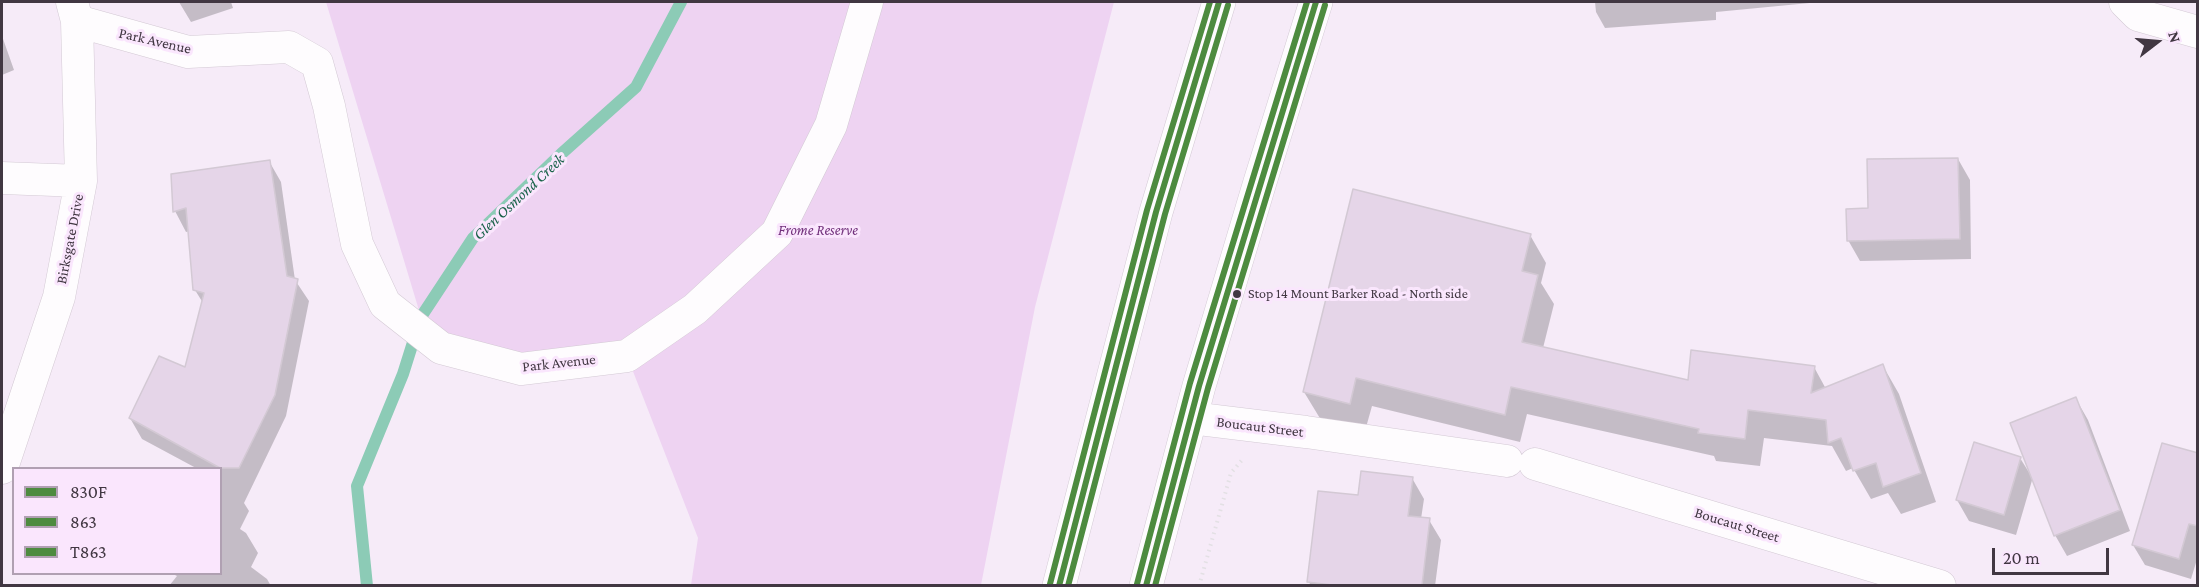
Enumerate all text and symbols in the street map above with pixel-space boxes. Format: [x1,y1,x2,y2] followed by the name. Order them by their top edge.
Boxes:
[2127,12,2187,72] north arrow
[117,24,193,58] street label: Park Avenue
[2165,29,2184,44] text: N
[469,150,569,244] water label: Glen Osmond Creek
[52,192,88,286] street label: Birksgate Drive
[778,221,858,239] park label: Frome Reserve
[1248,286,1468,302] place label: Stop 14 Mount Barker Road - North side
[1231,288,1243,300] marker: Stop 14 Mount Barker Road - North side
[521,350,597,376] street label: Park Avenue
[1215,413,1305,441] street label: Boucaut Street
[12,467,222,575] legend
[70,482,107,502] text: 830F
[1692,504,1782,546] street label: Boucaut Street
[70,512,97,532] text: 863
[1995,536,2112,574] scale bar
[70,542,106,562] text: T863
[2003,548,2040,568] text: 20 m

